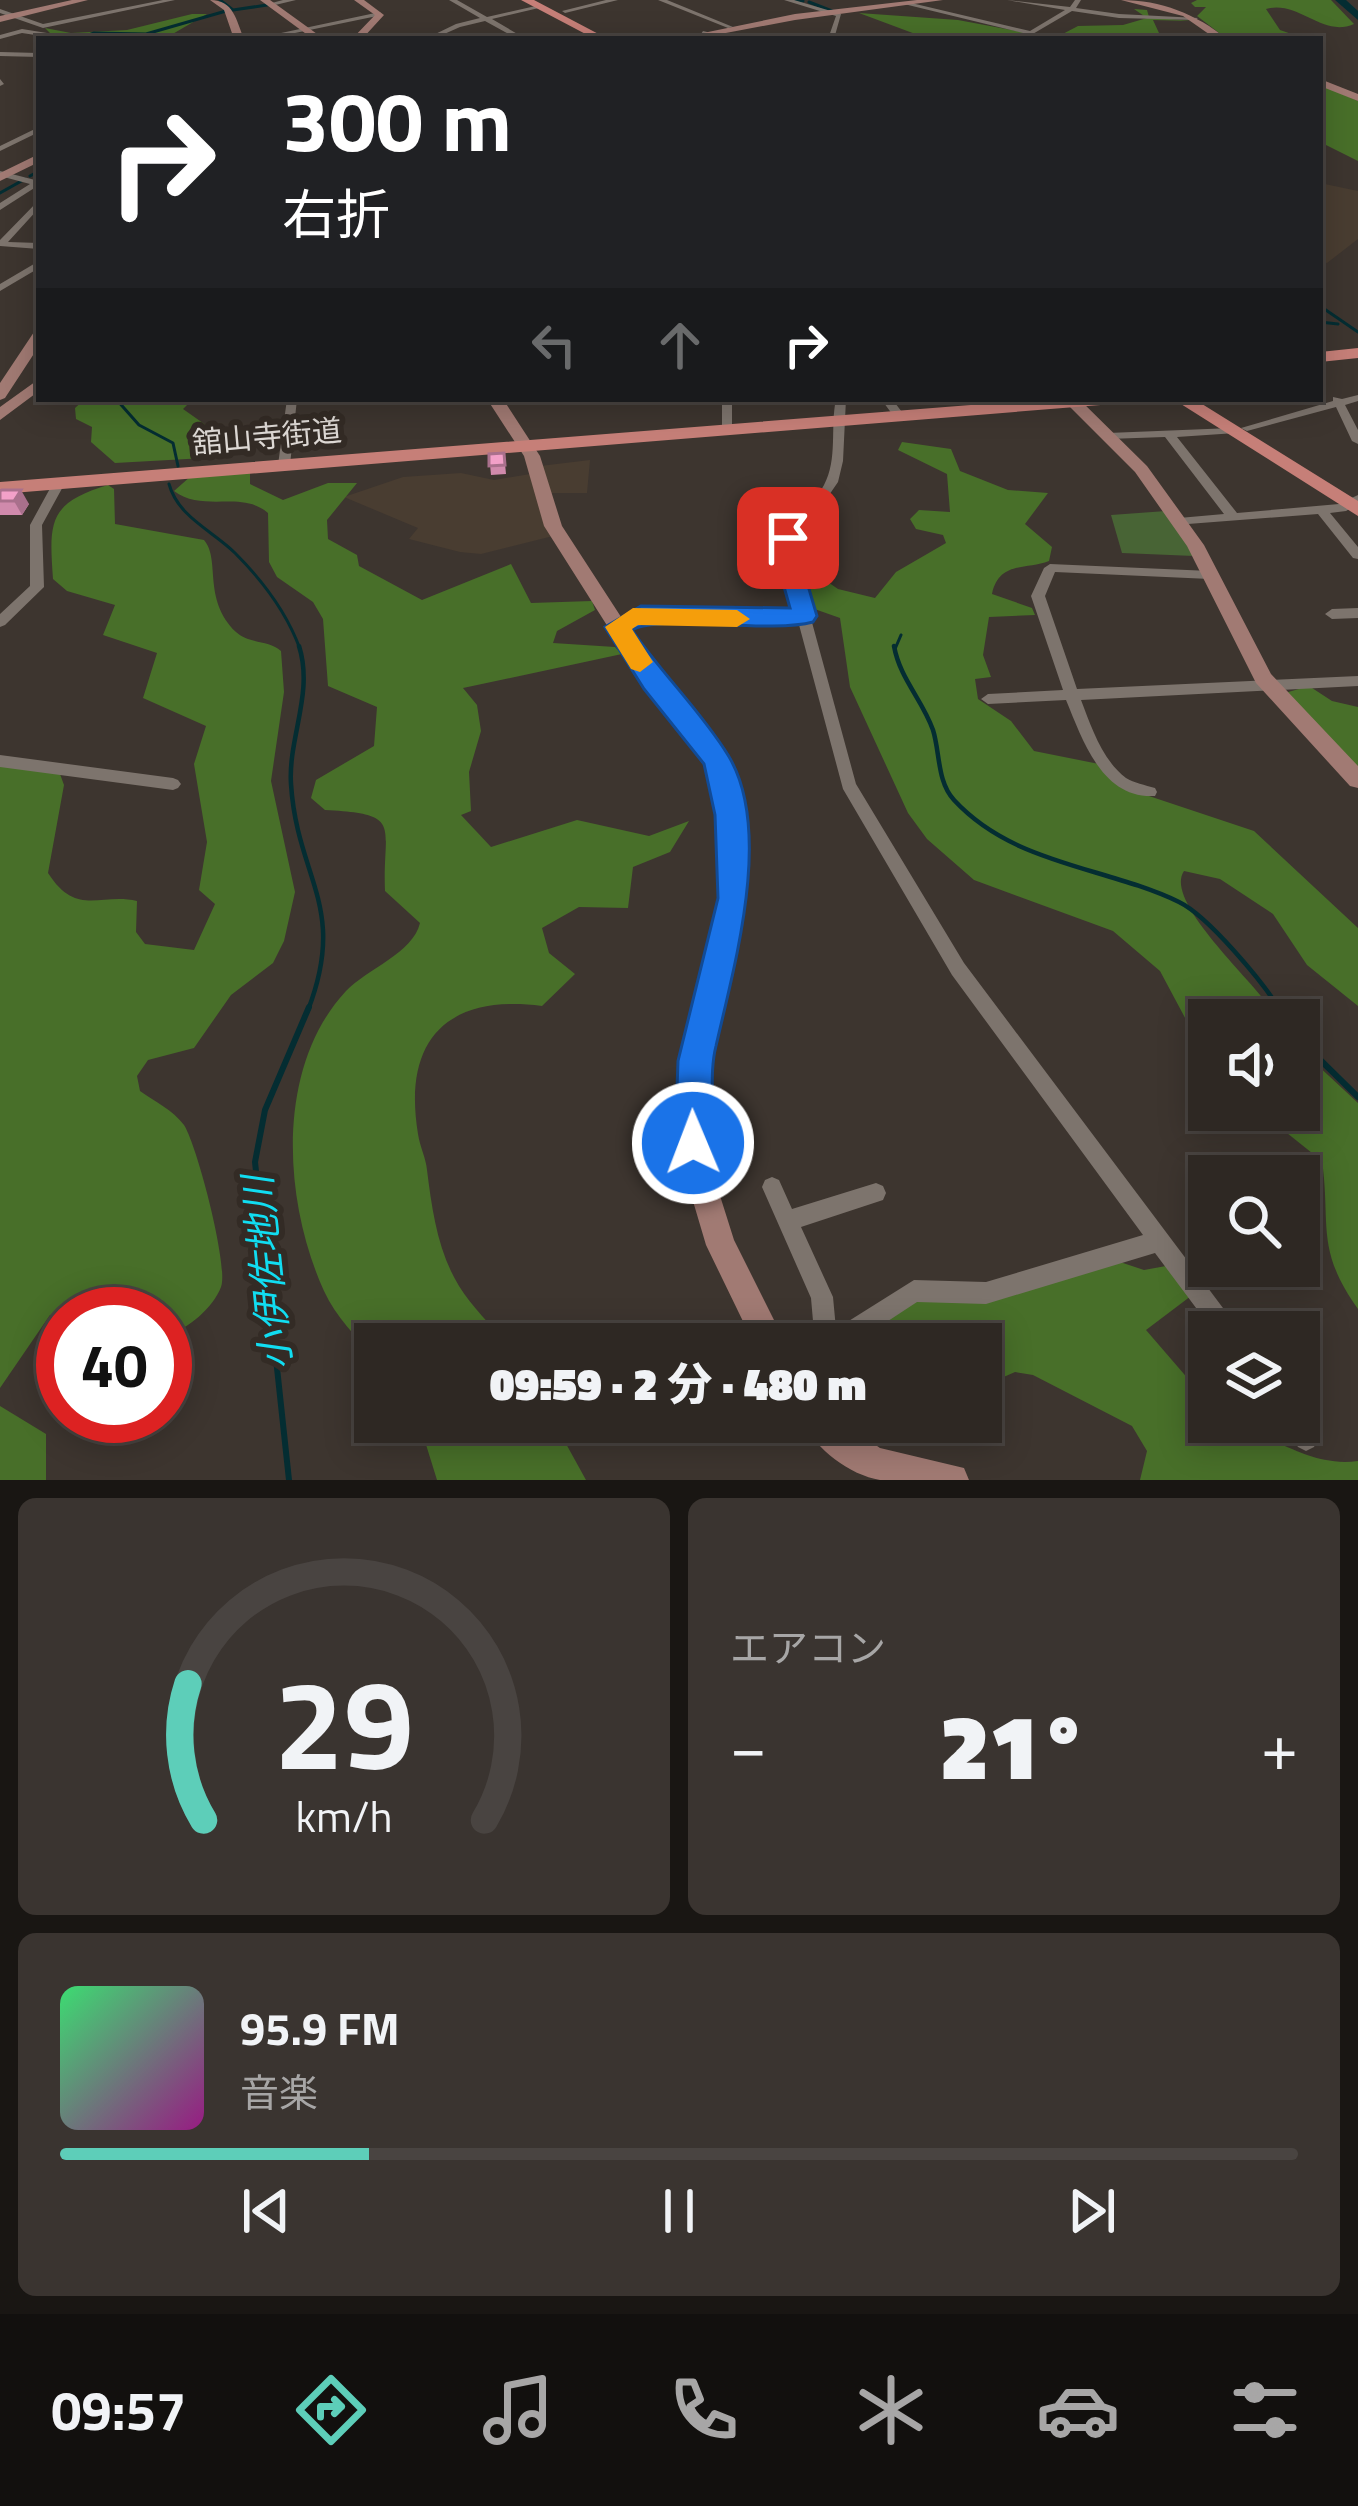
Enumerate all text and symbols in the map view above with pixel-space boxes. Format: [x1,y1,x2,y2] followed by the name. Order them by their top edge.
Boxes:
[282,56,512,184] text: 300 m
[84,84,240,240] icon: right
[282,173,390,255] text: 右折
[521,312,587,378] icon: left
[647,312,713,378] icon: ahead
[773,312,839,378] icon: right
[190,407,344,465] street label: 舘山寺街道
[737,487,839,589] pin
[755,505,821,571] icon: arrive
[1188,999,1320,1443] map controls
[1188,999,1320,1131] button: sound
[630,1080,756,1206] position arrow
[1188,1155,1320,1287] button: search
[227,1169,306,1373] water label: 小伊佐地川
[36,1287,192,1443] speed limit sign: 40
[1188,1311,1320,1443] button: layers
[490,1349,866,1417] text: 09:59 · 2 分 · 480 m
[730,1618,886,1677] text: エアコン
[274,1628,414,1817] text: 29
[940,1677,1088,1814] text: 21°
[730,1695,767,1796] text: −
[1261,1695,1298,1796] text: +
[295,1782,393,1848] text: km/h
[240,1994,400,2062] text: 95.9 FM
[240,2063,318,2122] text: 音楽
[233,2178,299,2244] icon: previous
[646,2178,712,2244] icon: pause
[1059,2178,1125,2244] icon: next
[289,2368,373,2452] icon: directions
[476,2368,560,2452] icon: music
[662,2368,746,2452] icon: phone
[849,2368,933,2452] icon: climate
[1036,2368,1120,2452] icon: car
[1223,2368,1307,2452] icon: filters
[51,2369,186,2451] text: 09:57

